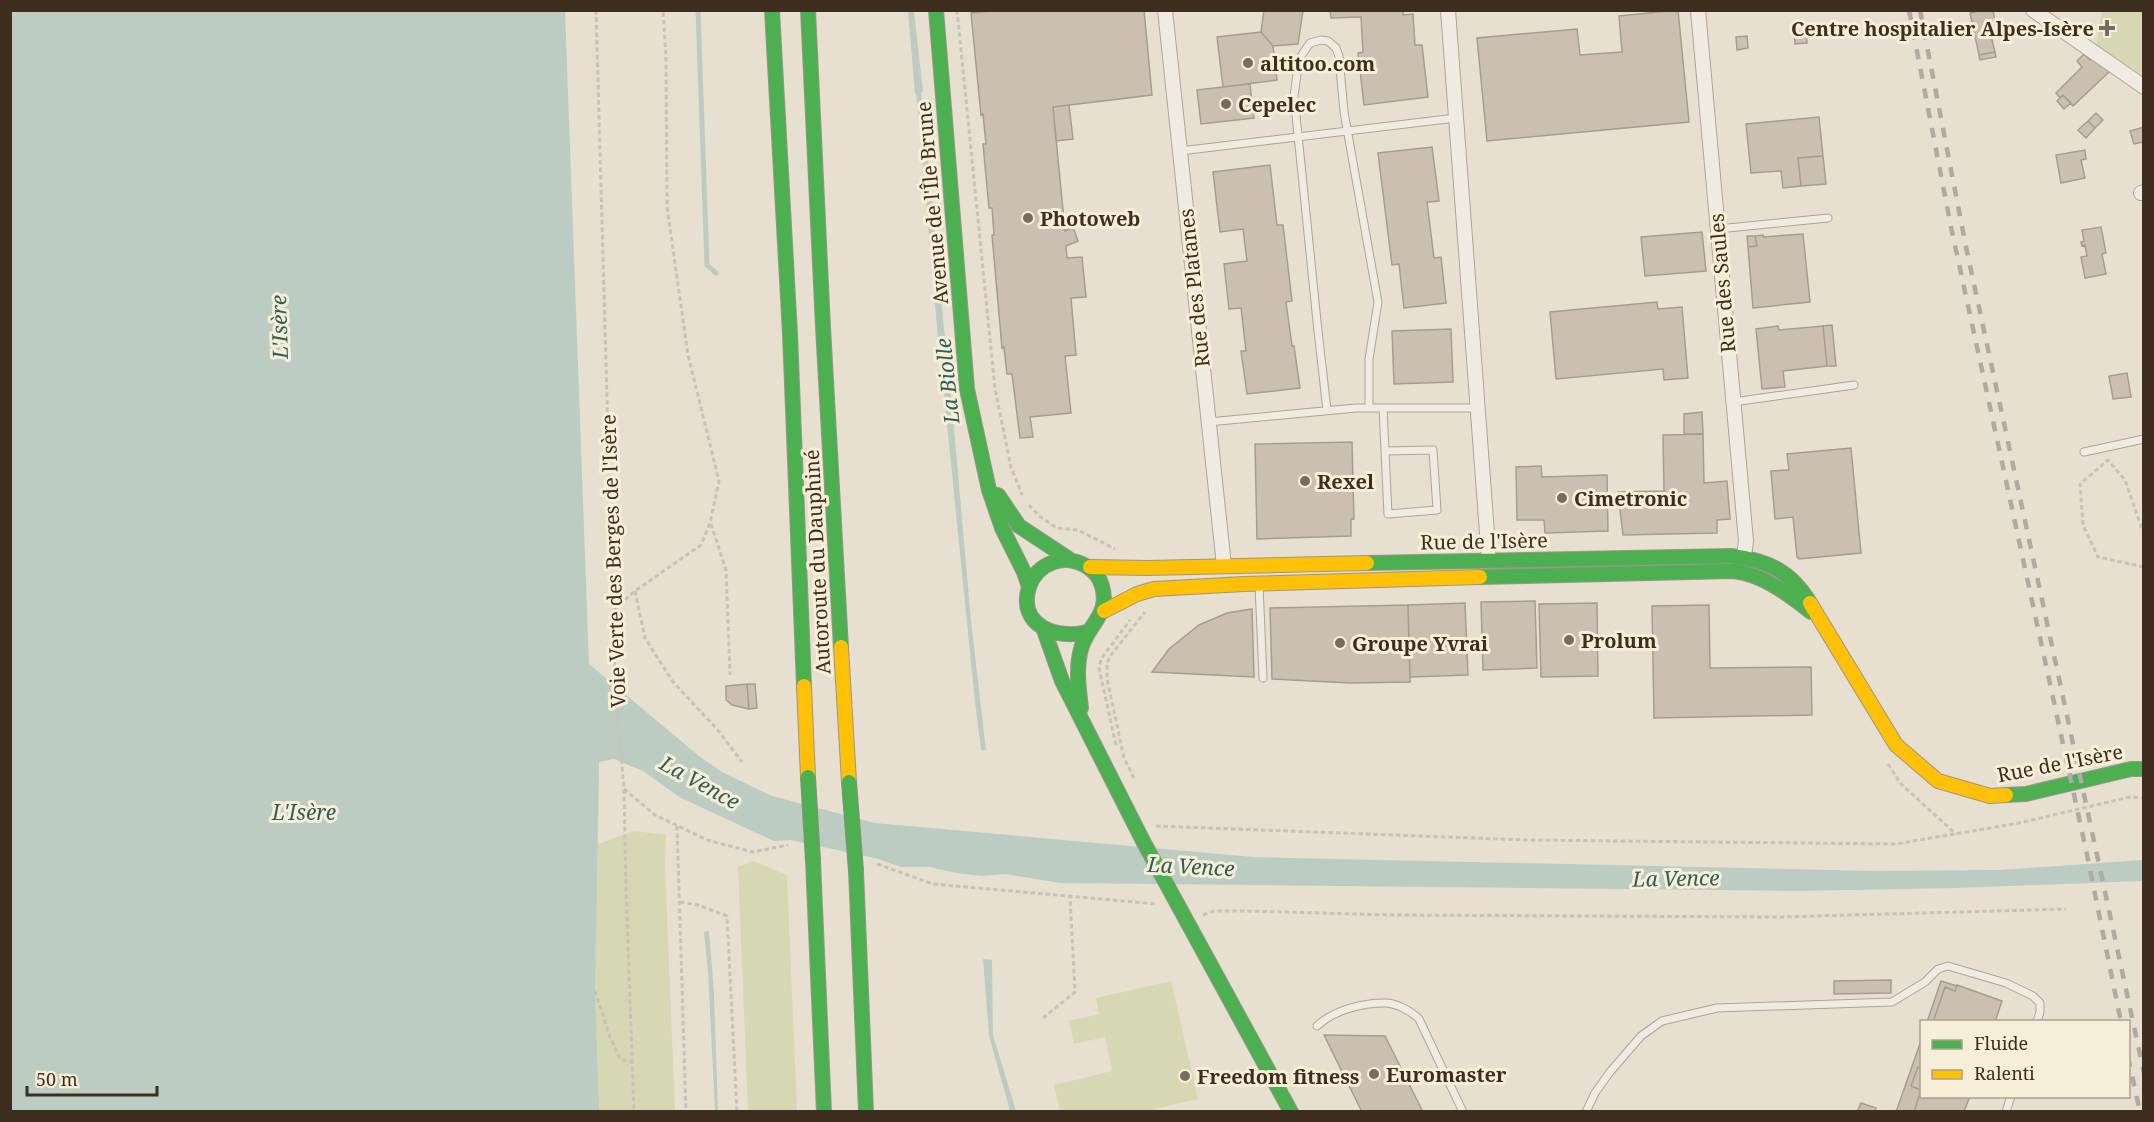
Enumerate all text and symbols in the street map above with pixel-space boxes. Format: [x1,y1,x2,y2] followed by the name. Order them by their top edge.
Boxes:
[1791,15,2094,42] place label: Centre hospitalier Alpes-Isère
[2098,19,2116,37] marker: Centre hospitalier Alpes-Isère
[1260,50,1376,77] place label: altitoo.com
[1241,56,1255,70] marker: altitoo.com
[1238,91,1316,118] place label: Cepelec
[1219,97,1233,111] marker: Cepelec
[910,100,954,306] street label: Avenue de l'Île Brune
[1040,205,1140,232] place label: Photoweb
[1172,207,1216,369] street label: Rue des Platanes
[1021,211,1035,225] marker: Photoweb
[1702,212,1742,354] street label: Rue des Saules
[264,295,294,360] water label: L'Isère
[929,337,966,426] water label: La Biolle
[594,414,632,708] street label: Voie Verte des Berges de l'Isère
[798,449,836,675] street label: Autoroute du Dauphiné
[1317,468,1374,495] place label: Rexel
[1298,474,1312,488] marker: Rexel
[1574,485,1687,512] place label: Cimetronic
[1555,491,1569,505] marker: Cimetronic
[1420,526,1548,556] street label: Rue de l'Isère
[1581,627,1657,654] place label: Prolum
[1352,630,1488,657] place label: Groupe Yvrai
[1562,633,1576,647] marker: Prolum
[1333,636,1347,650] marker: Groupe Yvrai
[1995,738,2125,788] street label: Rue de l'Isère
[654,748,745,815] water label: La Vence
[271,798,336,826] water label: L'Isère
[1146,850,1235,882] water label: La Vence
[1631,863,1720,893] water label: La Vence
[1920,1020,2130,1098] legend
[1974,1031,2028,1055] text: Fluide
[27,1059,158,1097] scale bar
[1386,1061,1507,1088] place label: Euromaster
[1974,1061,2035,1085] text: Ralenti
[1197,1063,1359,1090] place label: Freedom fitness
[36,1067,78,1091] text: 50 m
[1367,1067,1381,1081] marker: Euromaster
[1178,1069,1192,1083] marker: Freedom fitness

